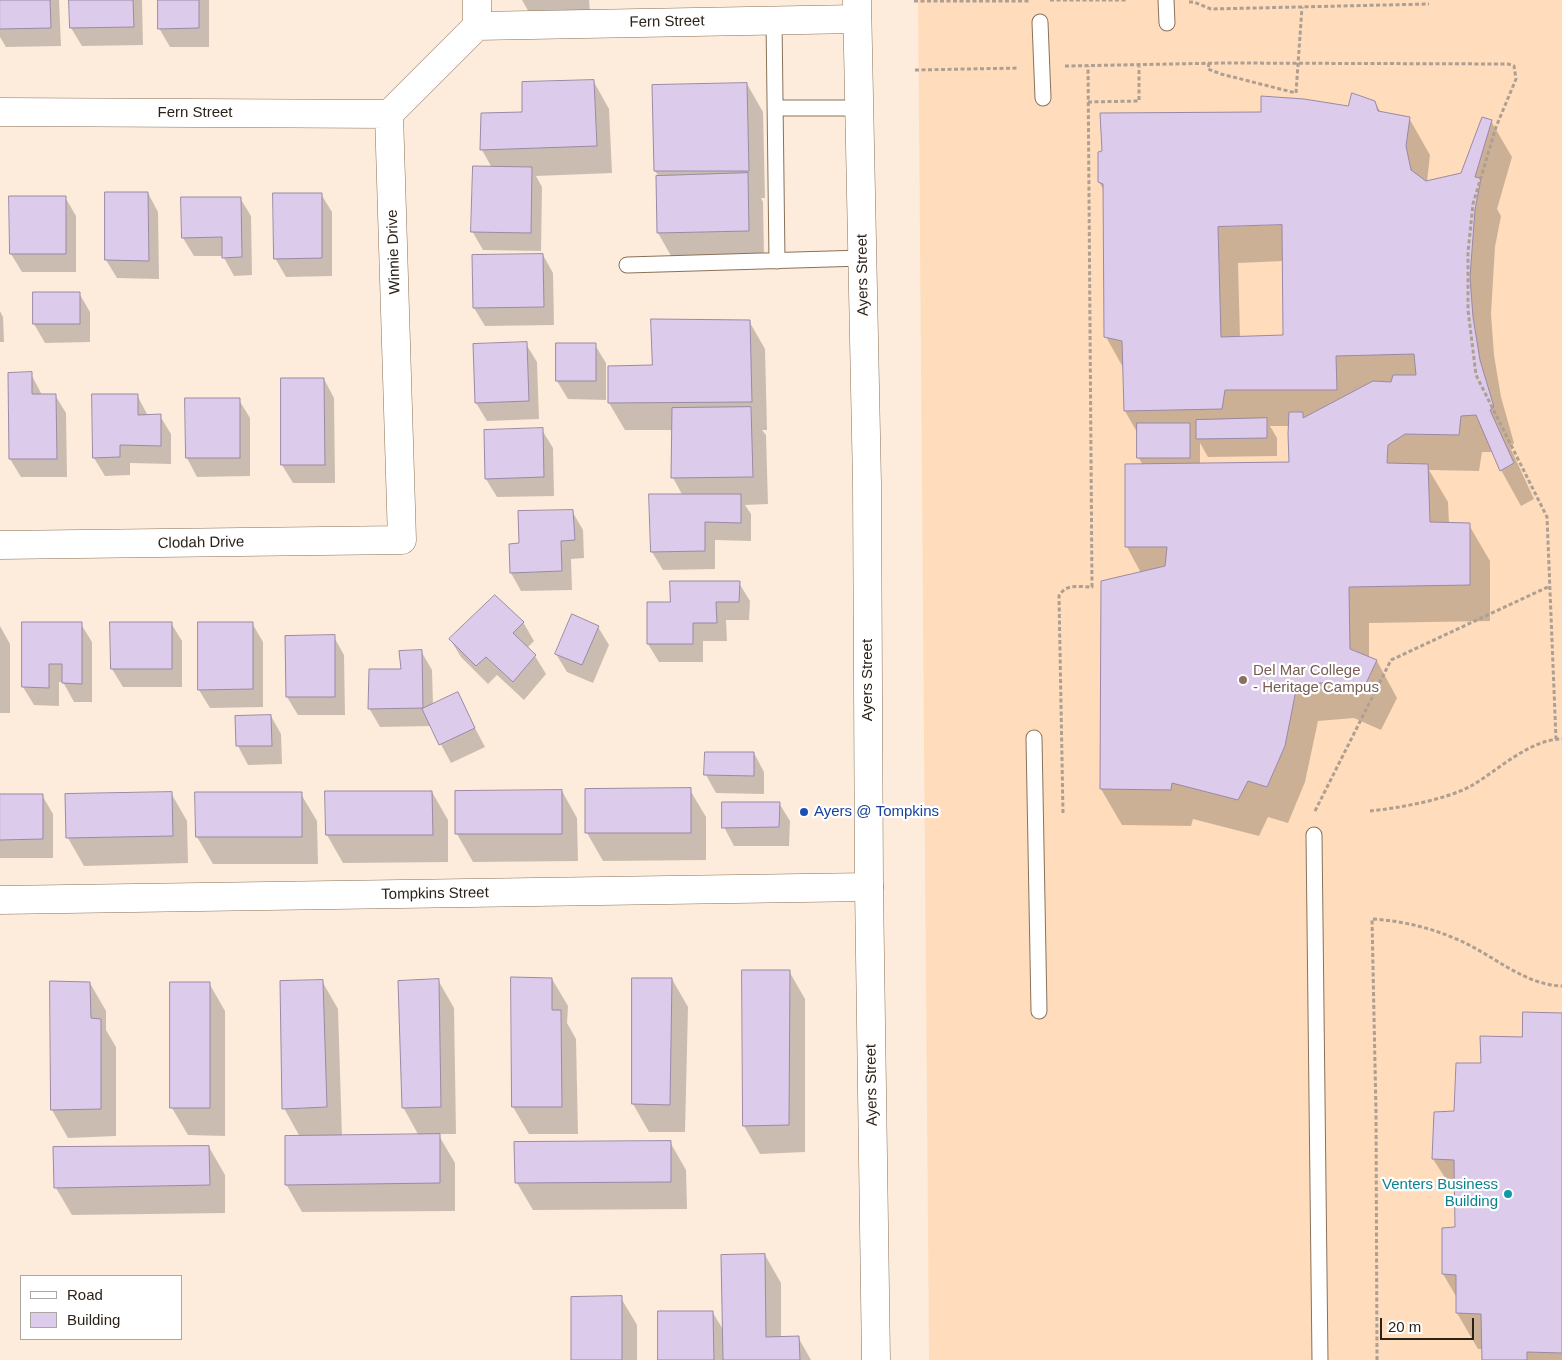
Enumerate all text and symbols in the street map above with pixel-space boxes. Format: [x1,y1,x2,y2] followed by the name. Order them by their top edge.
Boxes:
[629,12,705,32] street label: Fern Street
[157,104,233,122] street label: Fern Street
[384,209,404,295] street label: Winnie Drive
[853,234,873,316] street label: Ayers Street
[157,533,245,553] street label: Clodah Drive
[859,639,877,721] street label: Ayers Street
[1253,662,1379,697] place label: Del Mar College - Heritage Campus
[1237,674,1249,686] marker: Del Mar College - Heritage Campus
[814,803,939,821] place label: Ayers @ Tompkins
[798,806,810,818] marker: Ayers @ Tompkins
[381,884,489,904] street label: Tompkins Street
[862,1044,882,1126] street label: Ayers Street
[1382,1176,1498,1211] place label: Venters Business Building
[1502,1188,1514,1200] marker: Venters Business Building
[20,1275,182,1340] legend
[67,1286,103,1303] text: Road
[1382,1308,1476,1340] scale bar
[67,1311,120,1328] text: Building
[1388,1318,1421,1335] text: 20 m

